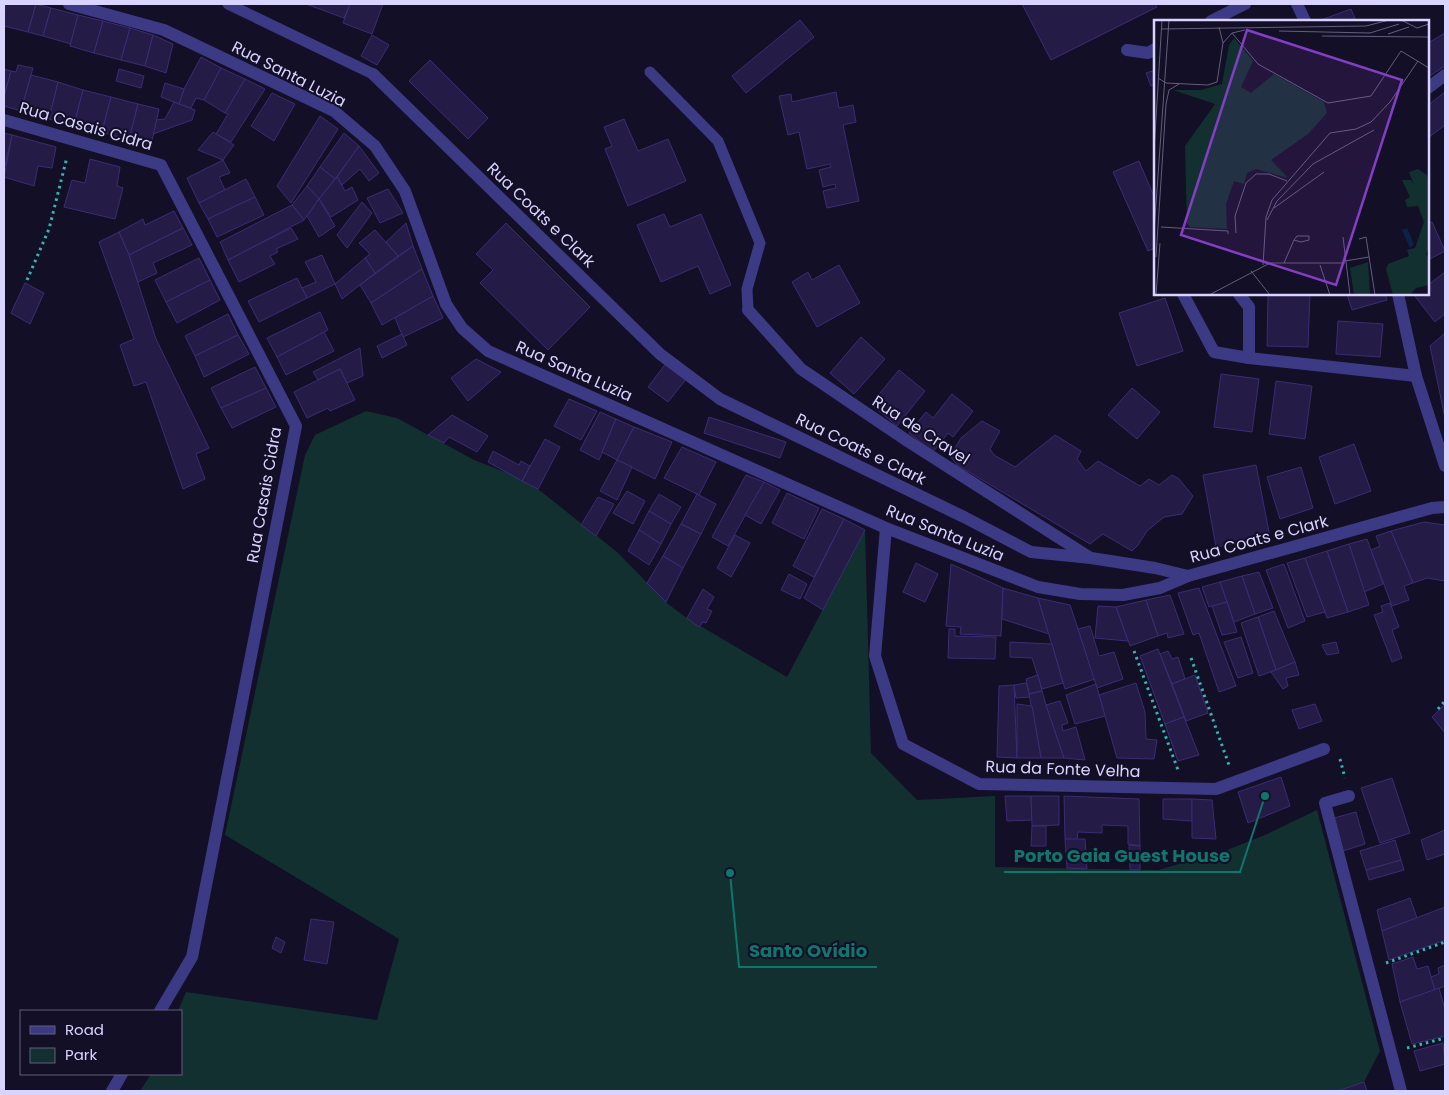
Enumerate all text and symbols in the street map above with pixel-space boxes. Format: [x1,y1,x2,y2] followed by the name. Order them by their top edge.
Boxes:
[1154,20,1429,295] inset map
[228,35,350,113] street label: Rua Santa Luzia
[17,96,155,156] street label: Rua Casais Cidra
[482,157,601,273] street label: Rua Coats e Clark
[512,335,636,407] street label: Rua Santa Luzia
[868,390,974,470] street label: Rua de Cravel
[792,407,931,491] street label: Rua Coats e Clark
[241,425,287,565] street label: Rua Casais Cidra
[882,499,1008,567] street label: Rua Santa Luzia
[1187,509,1331,569] street label: Rua Coats e Clark
[985,755,1141,783] street label: Rua da Fonte Velha
[1004,839,1240,872] callout: Porto Gaia Guest House
[1014,843,1230,868] text: Porto Gaia Guest House
[739,934,877,967] callout: Santo Ovídio
[749,938,867,963] text: Santo Ovídio
[20,1010,182,1075] legend
[65,1019,104,1040] text: Road
[65,1044,97,1065] text: Park

